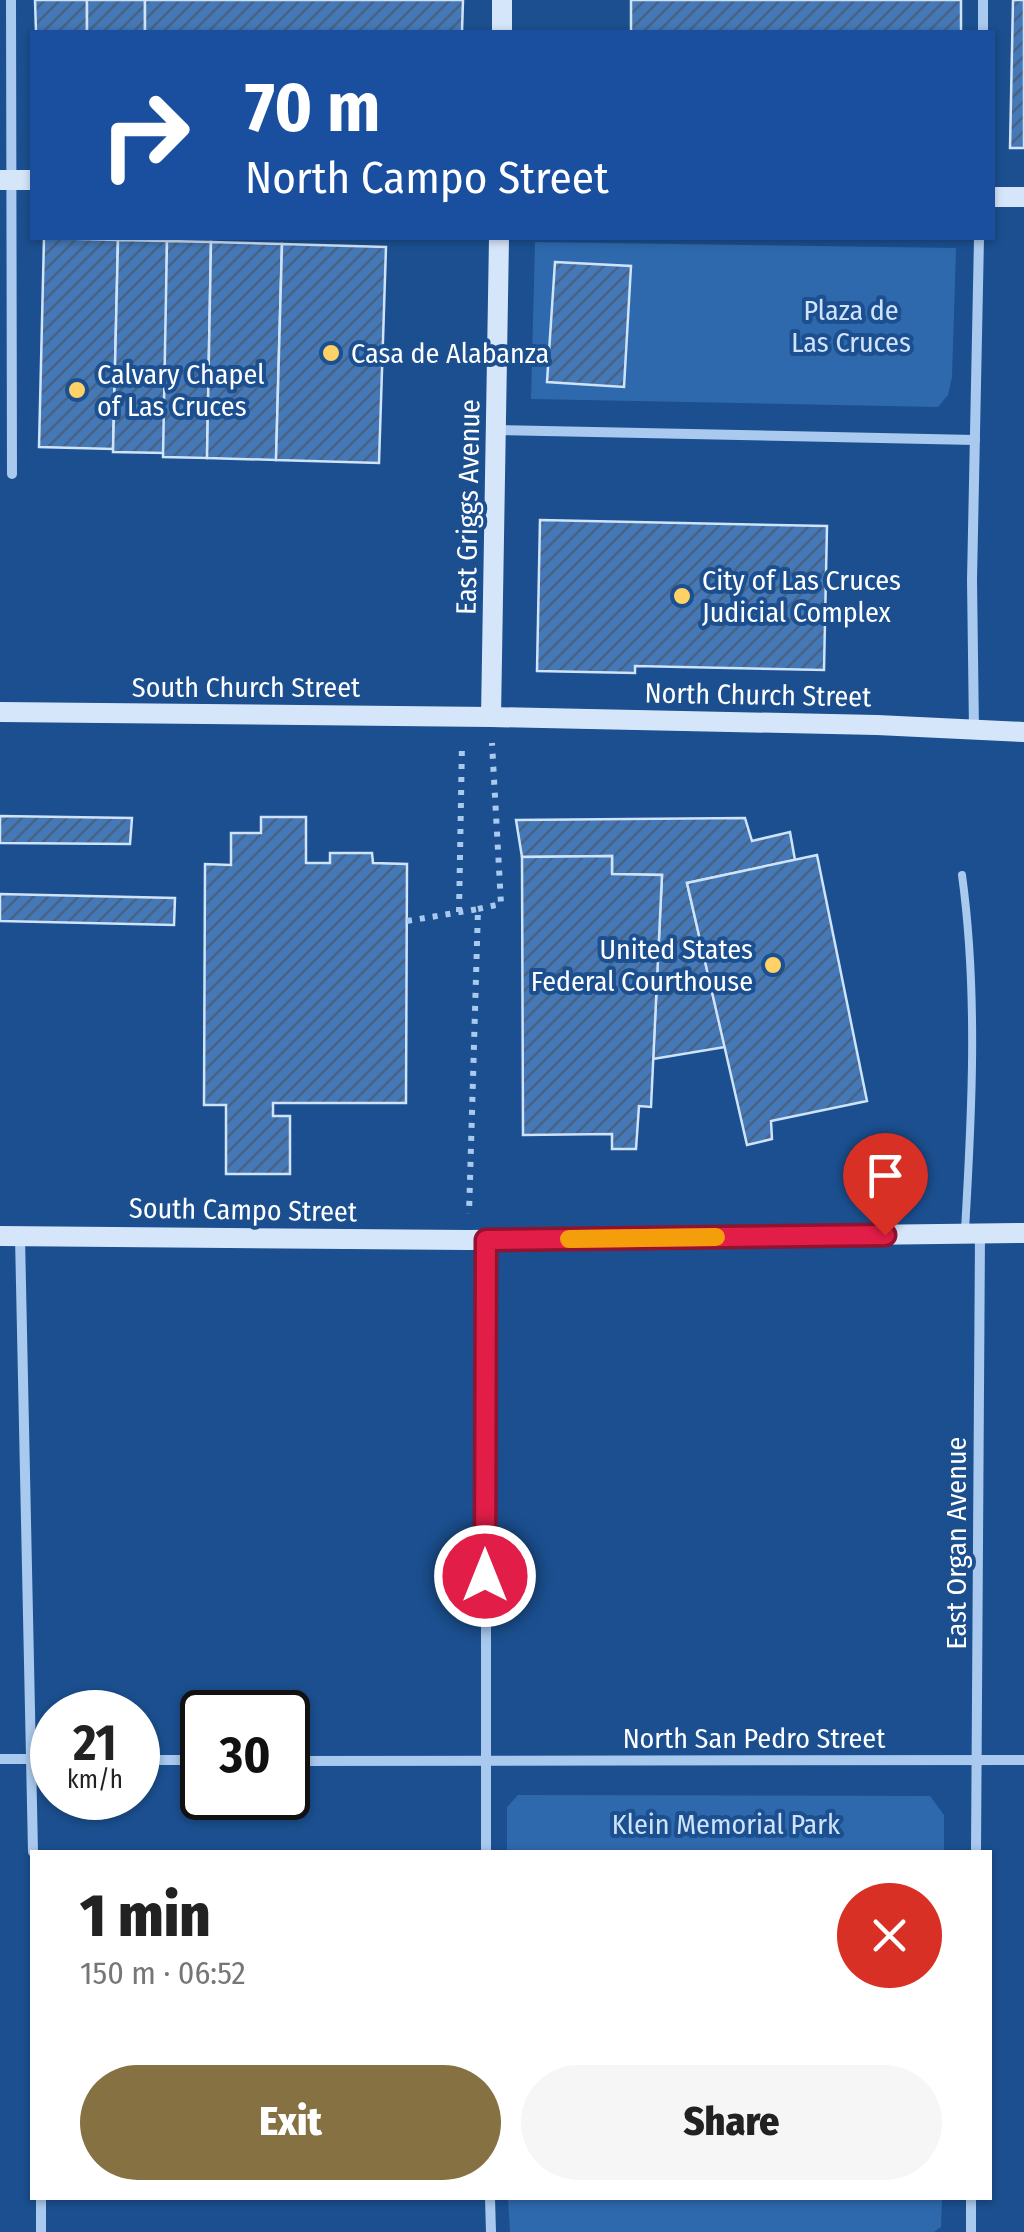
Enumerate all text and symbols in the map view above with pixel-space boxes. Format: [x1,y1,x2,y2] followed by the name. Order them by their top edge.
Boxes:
[245,66,380,150] text: 70 m
[80,70,210,200] icon: right
[245,151,609,205] text: North Campo Street
[791,294,911,359] park label: Plaza de Las Cruces
[351,337,549,370] place label: Casa de Alabanza
[320,342,342,364] marker: Casa de Alabanza
[97,358,265,423] place label: Calvary Chapel of Las Cruces
[66,379,88,401] marker: Calvary Chapel of Las Cruces
[450,399,486,615] street label: East Griggs Avenue
[702,564,901,629] place label: City of Las Cruces Judicial Complex
[671,585,693,607] marker: City of Las Cruces Judicial Complex
[132,671,361,704] street label: South Church Street
[644,677,872,713] street label: North Church Street
[531,933,753,998] place label: United States Federal Courthouse
[762,954,784,976] marker: United States Federal Courthouse
[843,1133,928,1236] pin
[858,1148,913,1203] icon: arrive
[129,1192,358,1229] street label: South Campo Street
[940,1437,973,1649] street label: East Organ Avenue
[433,1524,537,1628] position arrow
[180,1690,310,1820] speed limit sign: 30
[73,1713,117,1773] text: 21
[623,1722,886,1755] street label: North San Pedro Street
[67,1765,123,1795] text: km/h
[612,1808,841,1841] park label: Klein Memorial Park
[80,1880,211,1952] text: 1 min
[837,1883,942,1988] button: close
[80,1954,246,1992] text: 150 m · 06:52
[80,2065,501,2180] button: Exit
[521,2065,942,2180] button: Share

